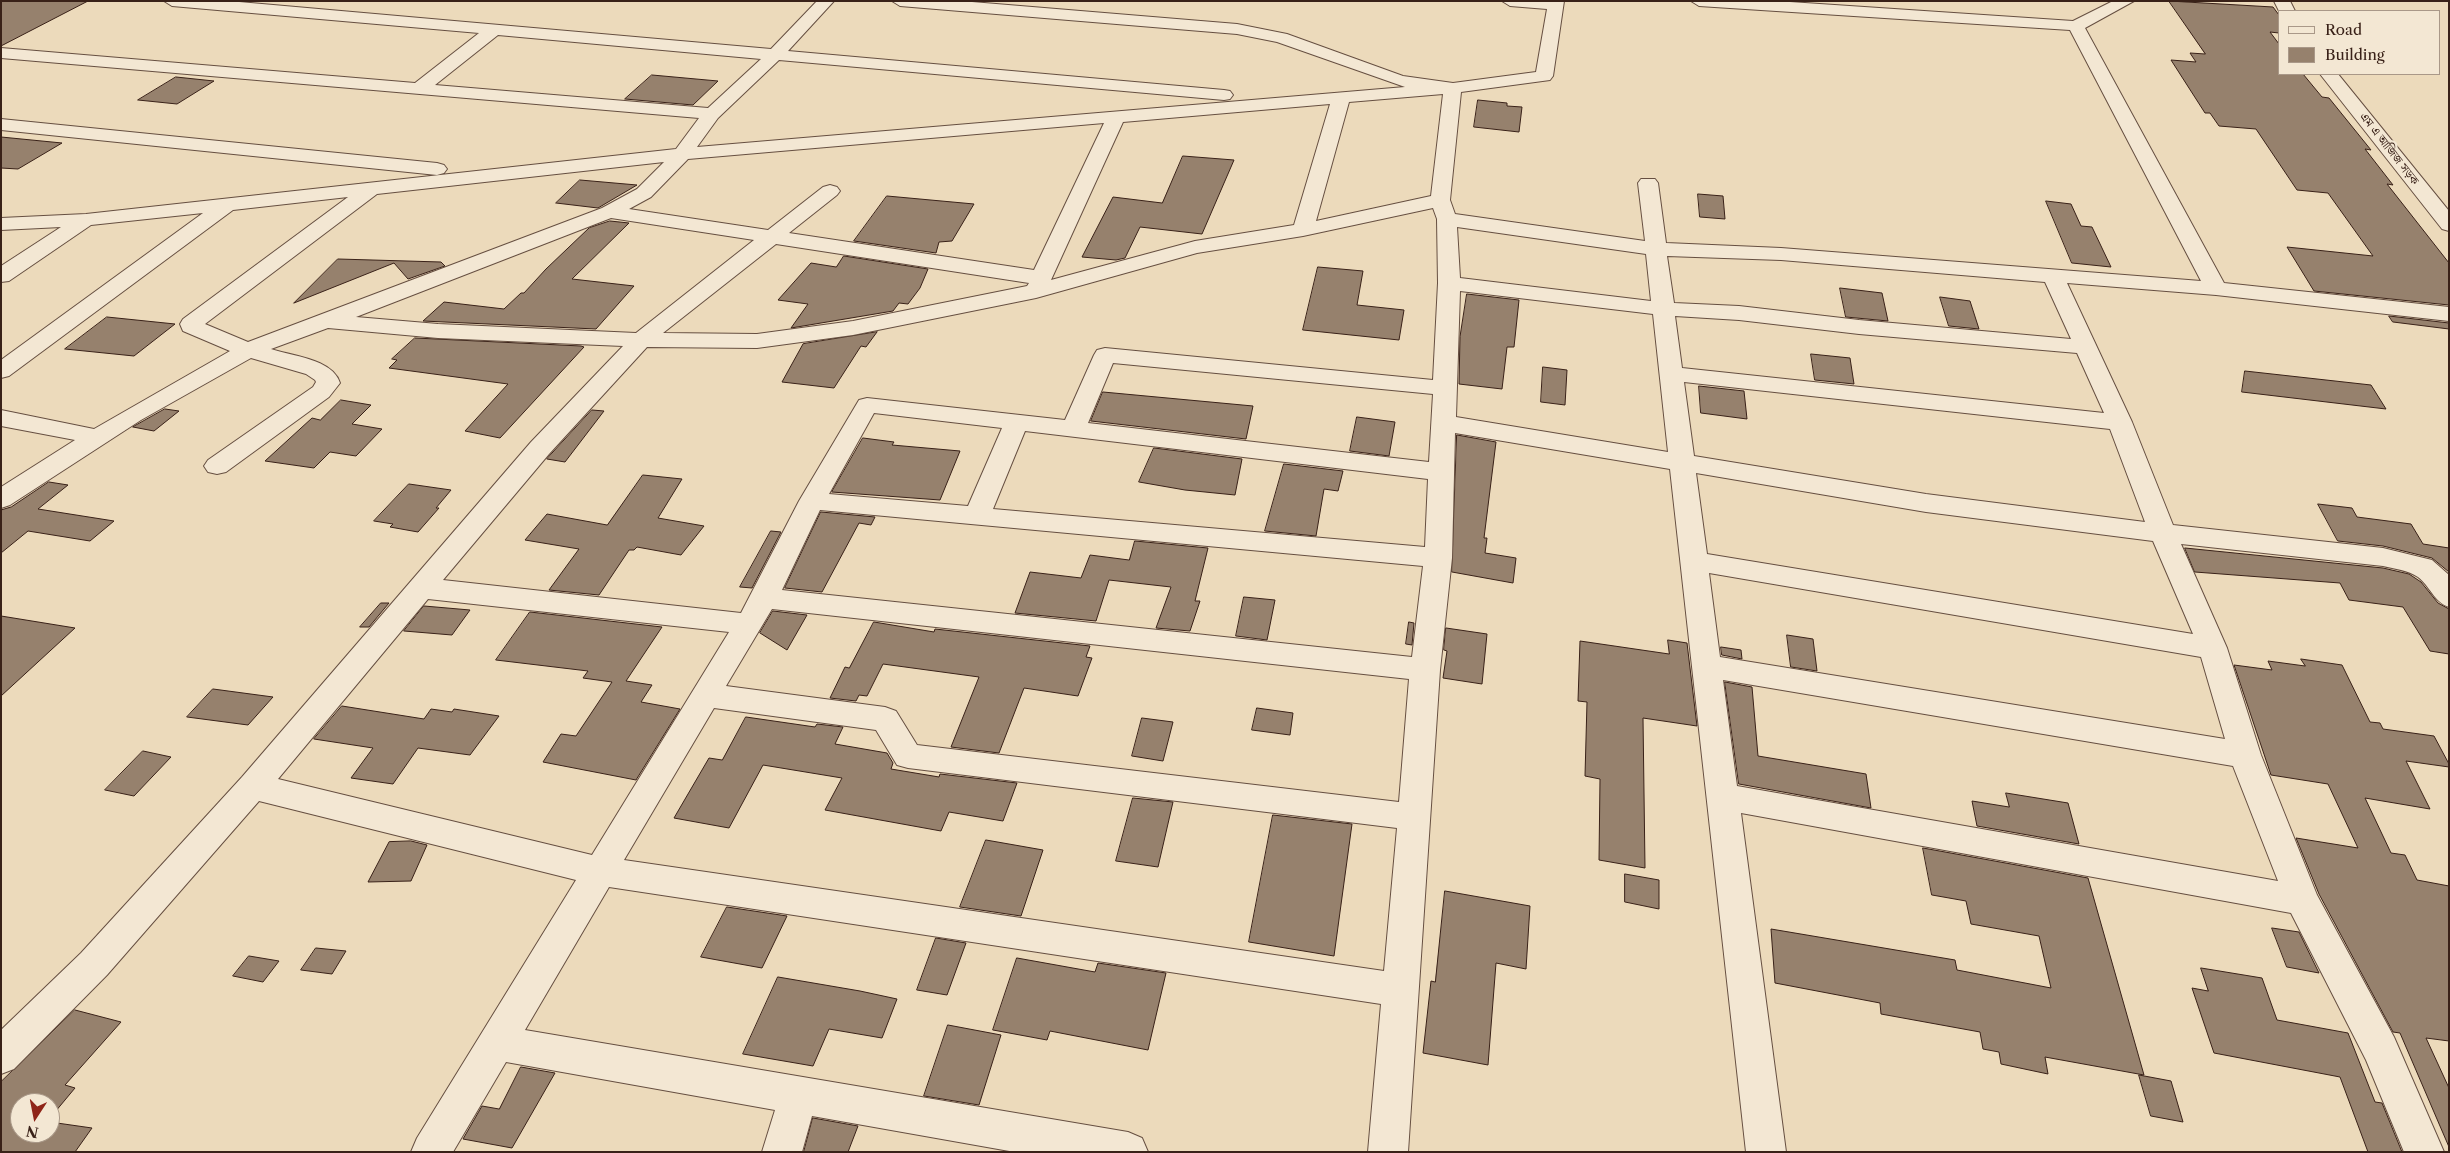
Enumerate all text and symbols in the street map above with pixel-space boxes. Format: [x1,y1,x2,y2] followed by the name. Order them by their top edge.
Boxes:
[2278,10,2440,75] legend
[2325,20,2362,39] text: Road
[2325,45,2385,64] text: Building
[2356,110,2422,188] street label: এম এ আজিজ সড়ক
[10,1093,60,1143] north arrow
[25,1122,40,1142] text: N

